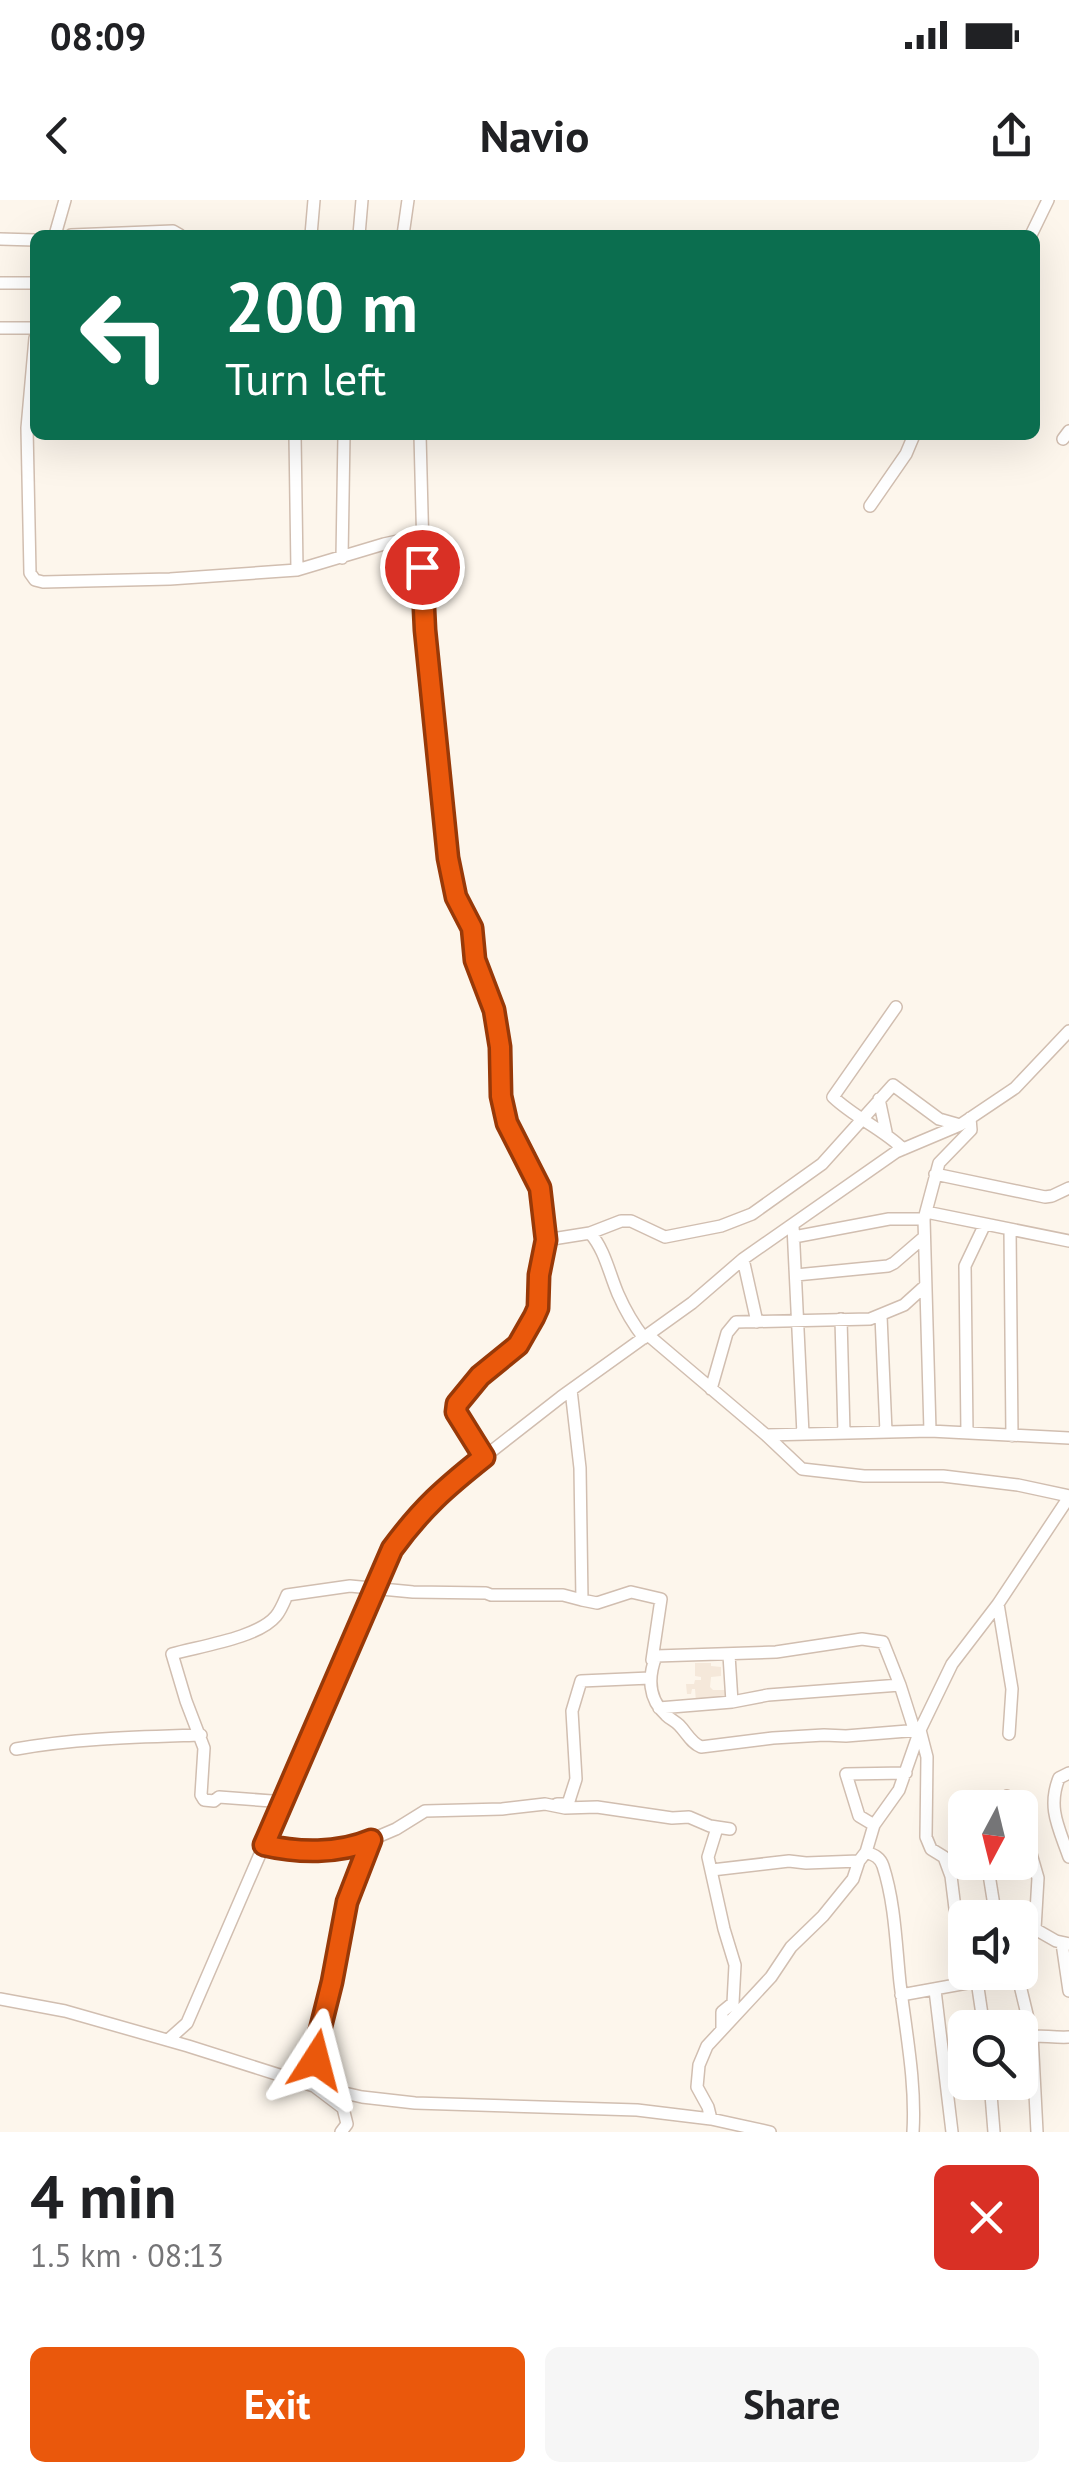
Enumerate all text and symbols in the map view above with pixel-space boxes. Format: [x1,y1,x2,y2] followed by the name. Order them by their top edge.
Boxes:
[50,11,146,60] text: 08:09
[480,106,589,164] text: Navio
[30,108,85,163] icon: back
[984,108,1039,163] icon: share
[225,261,418,351] text: 200 m
[60,270,190,400] icon: left
[225,349,386,407] text: Turn left
[380,525,465,610] pin
[395,540,450,595] icon: arrive
[948,1790,1038,1880] north arrow
[948,1790,1038,2100] map controls
[948,1900,1038,1990] button: sound
[264,2008,368,2112] position arrow
[948,2010,1038,2100] button: search
[30,2157,176,2235] text: 4 min
[934,2165,1039,2270] button: close
[30,2234,224,2276] text: 1.5 km · 08:13
[30,2347,525,2462] button: Exit
[545,2347,1039,2462] button: Share

